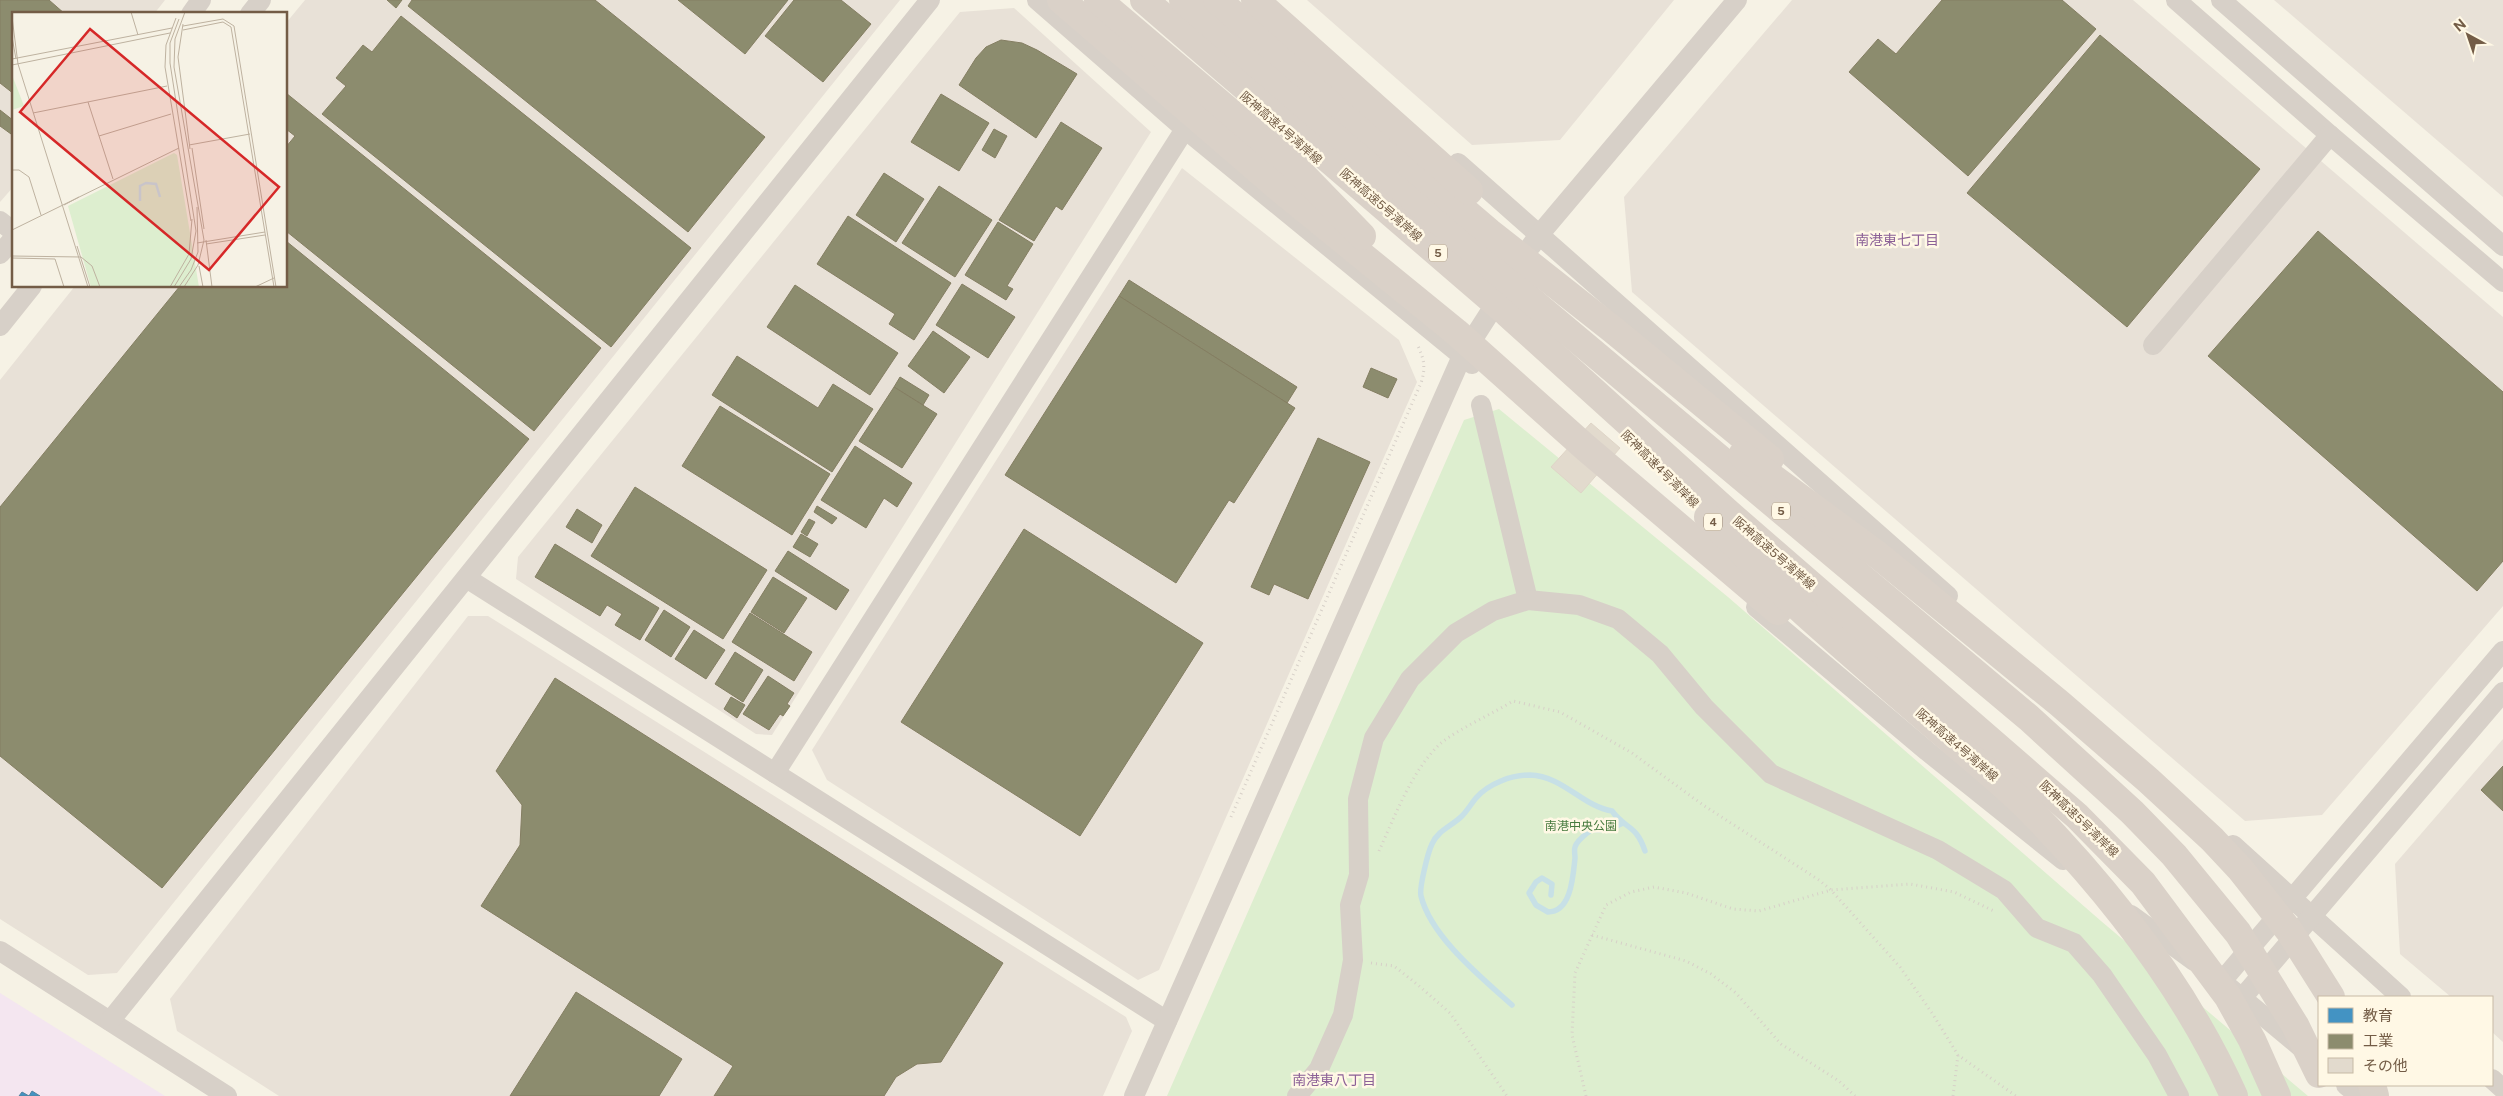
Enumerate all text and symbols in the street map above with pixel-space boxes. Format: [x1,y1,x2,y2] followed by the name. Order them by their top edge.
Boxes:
[2443,10,2493,60] north arrow
[12,12,288,288] inset map
[2450,15,2469,35] text: N
[1237,89,1325,167] street label: 阪神高速4号湾岸線
[1337,166,1425,244] street label: 阪神高速5号湾岸線
[1855,232,1939,248] district label: 南港東七丁目
[1429,244,1447,262] road number: 5
[1618,427,1702,511] street label: 阪神高速4号湾岸線
[1772,502,1790,520] road number: 5
[1704,514,1722,530] road number: 4
[1730,514,1818,592] street label: 阪神高速5号湾岸線
[1913,706,2001,784] street label: 阪神高速4号湾岸線
[2037,778,2121,860] street label: 阪神高速5号湾岸線
[1545,819,1617,833] park label: 南港中央公園
[2318,996,2493,1086] legend
[2363,1007,2393,1024] text: 教育
[2363,1032,2393,1049] text: 工業
[2363,1057,2408,1074] text: その他
[1292,1072,1376,1088] district label: 南港東八丁目

